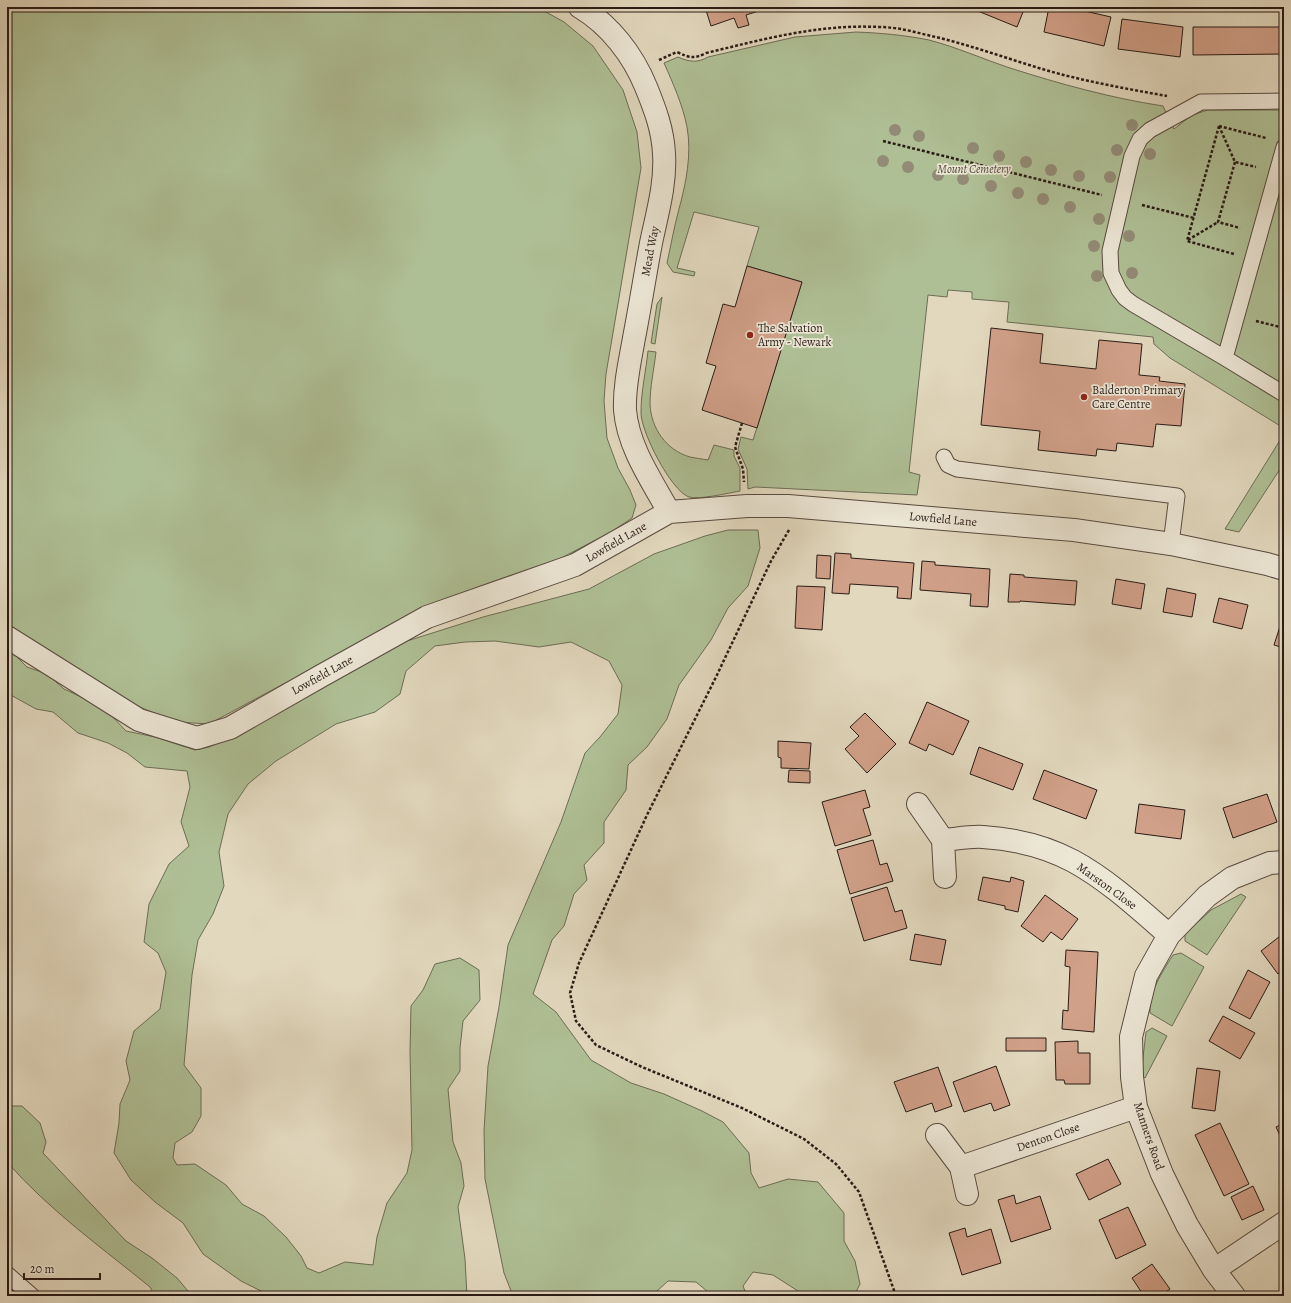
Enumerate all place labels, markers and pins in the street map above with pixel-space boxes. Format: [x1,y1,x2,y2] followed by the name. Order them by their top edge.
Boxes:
[757,320,832,350] place label: The Salvation Army - Newark
[745,330,755,340] marker: The Salvation Army - Newark
[1092,382,1184,412] place label: Balderton Primary Care Centre
[1079,392,1089,402] marker: Balderton Primary Care Centre

